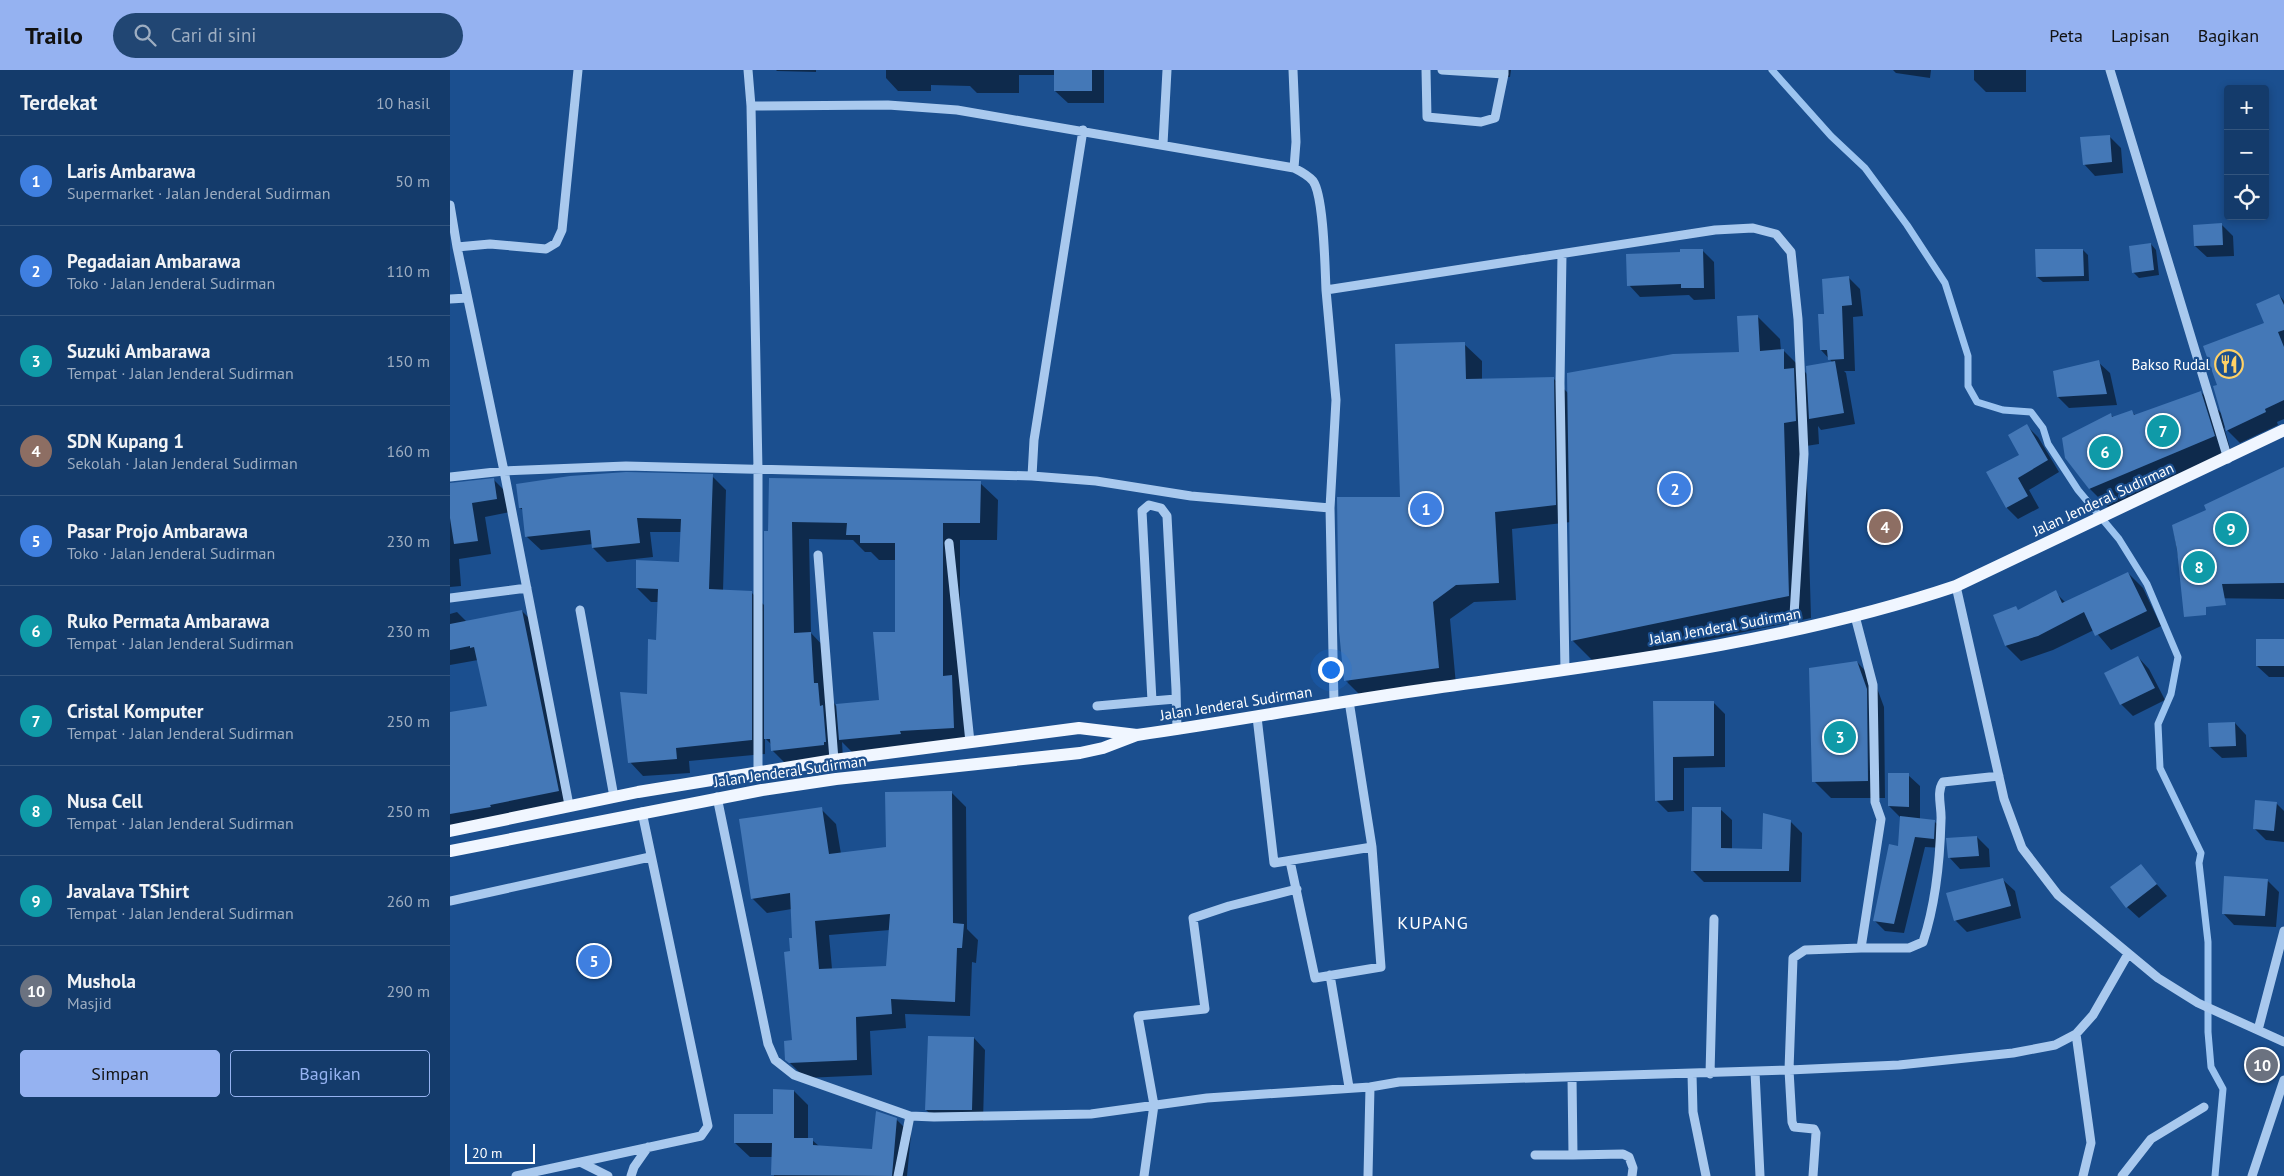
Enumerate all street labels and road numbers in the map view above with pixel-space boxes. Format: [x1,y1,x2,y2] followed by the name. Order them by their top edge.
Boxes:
[2028,458,2177,541] street label: Jalan Jenderal Sudirman
[1647,603,1802,649] street label: Jalan Jenderal Sudirman
[1158,682,1313,725] street label: Jalan Jenderal Sudirman
[712,751,867,791] street label: Jalan Jenderal Sudirman

